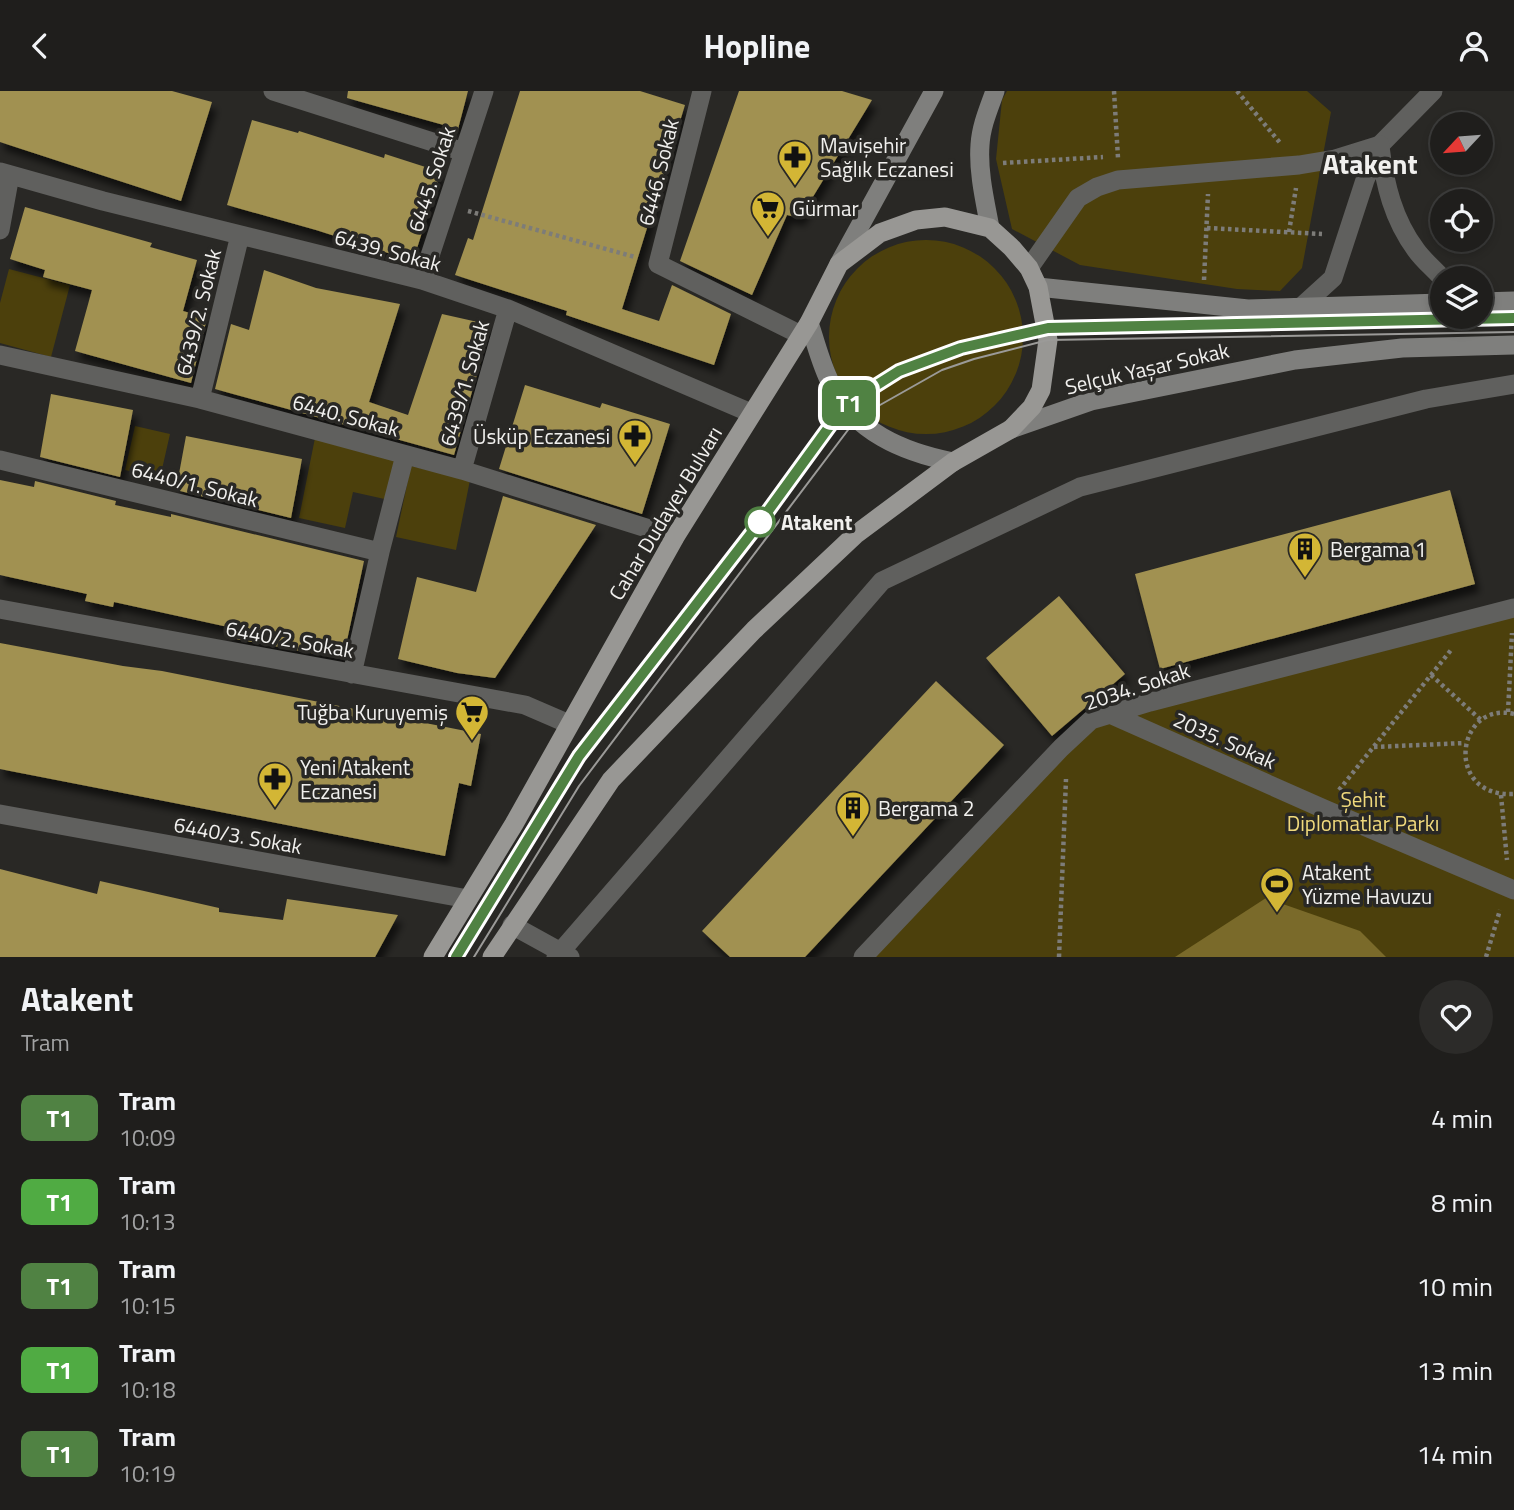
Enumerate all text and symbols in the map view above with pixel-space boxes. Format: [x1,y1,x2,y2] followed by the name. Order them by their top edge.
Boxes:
[704,22,810,70] text: Hopline
[21,27,59,65] icon: back
[1455,27,1493,65] icon: person
[1430,112,1493,175] north arrow
[1430,112,1493,329] map controls
[629,115,687,229] street label: 6446. Sokak
[399,122,463,236] street label: 6445. Sokak
[820,129,954,185] place label: Mavişehir Sağlık Eczanesi
[776,138,814,187] pharmacy icon: Mavişehir Sağlık Eczanesi
[1322,142,1418,185] district label: Atakent
[749,189,787,238] supermarket icon: Gürmar
[1430,189,1493,252] button: locate
[792,192,859,224] place label: Gürmar
[331,220,445,280] street label: 6439. Sokak
[167,245,229,379] street label: 6439/2. Sokak
[1430,266,1493,329] button: layers
[431,316,497,450] street label: 6439/1. Sokak
[1062,334,1232,402] street label: Selçuk Yaşar Sokak
[818,380,880,426] line badge: T1
[289,385,403,445] street label: 6440. Sokak
[836,385,862,421] text: T1
[616,417,654,466] pharmacy icon: Üsküp Eczanesi
[473,420,610,452] place label: Üsküp Eczanesi
[600,420,730,606] street label: Cahar Dudayev Bulvarı
[128,453,262,515] street label: 6440/1. Sokak
[781,506,853,538] place label: Atakent
[745,507,775,537] marker: Atakent
[1286,530,1324,579] building icon: Bergama 1
[1330,533,1426,565] place label: Bergama 1
[223,612,357,666] street label: 6440/2. Sokak
[1080,654,1194,718] street label: 2034. Sokak
[453,693,491,742] supermarket icon: Tuğba Kuruyemiş
[297,696,448,728] place label: Tuğba Kuruyemiş
[1169,703,1281,777] street label: 2035. Sokak
[300,751,411,807] place label: Yeni Atakent Eczanesi
[256,760,294,809] pharmacy icon: Yeni Atakent Eczanesi
[1287,783,1439,839] park label: Şehit Diplomatlar Parkı
[834,789,872,838] building icon: Bergama 2
[878,792,974,824] place label: Bergama 2
[171,808,305,862] street label: 6440/3. Sokak
[1302,856,1432,912] place label: Atakent Yüzme Havuzu
[1258,865,1296,914] sports icon: Atakent Yüzme Havuzu
[21,974,133,1024] text: Atakent
[1419,980,1493,1054] button: heart
[21,1025,70,1060] text: Tram
[119,1081,176,1120] text: Tram
[1431,1099,1493,1138] text: 4 min
[46,1100,73,1136] text: T1
[119,1120,176,1155] text: 10:09
[119,1165,176,1204] text: Tram
[1431,1183,1493,1222] text: 8 min
[46,1184,73,1220] text: T1
[119,1204,176,1239] text: 10:13
[119,1249,176,1288] text: Tram
[1417,1267,1493,1306] text: 10 min
[46,1268,73,1304] text: T1
[119,1288,176,1323] text: 10:15
[119,1333,176,1372] text: Tram
[1417,1351,1493,1390] text: 13 min
[46,1352,73,1388] text: T1
[119,1372,176,1407] text: 10:18
[119,1417,176,1456] text: Tram
[1417,1435,1493,1474] text: 14 min
[46,1436,73,1472] text: T1
[119,1456,176,1491] text: 10:19

